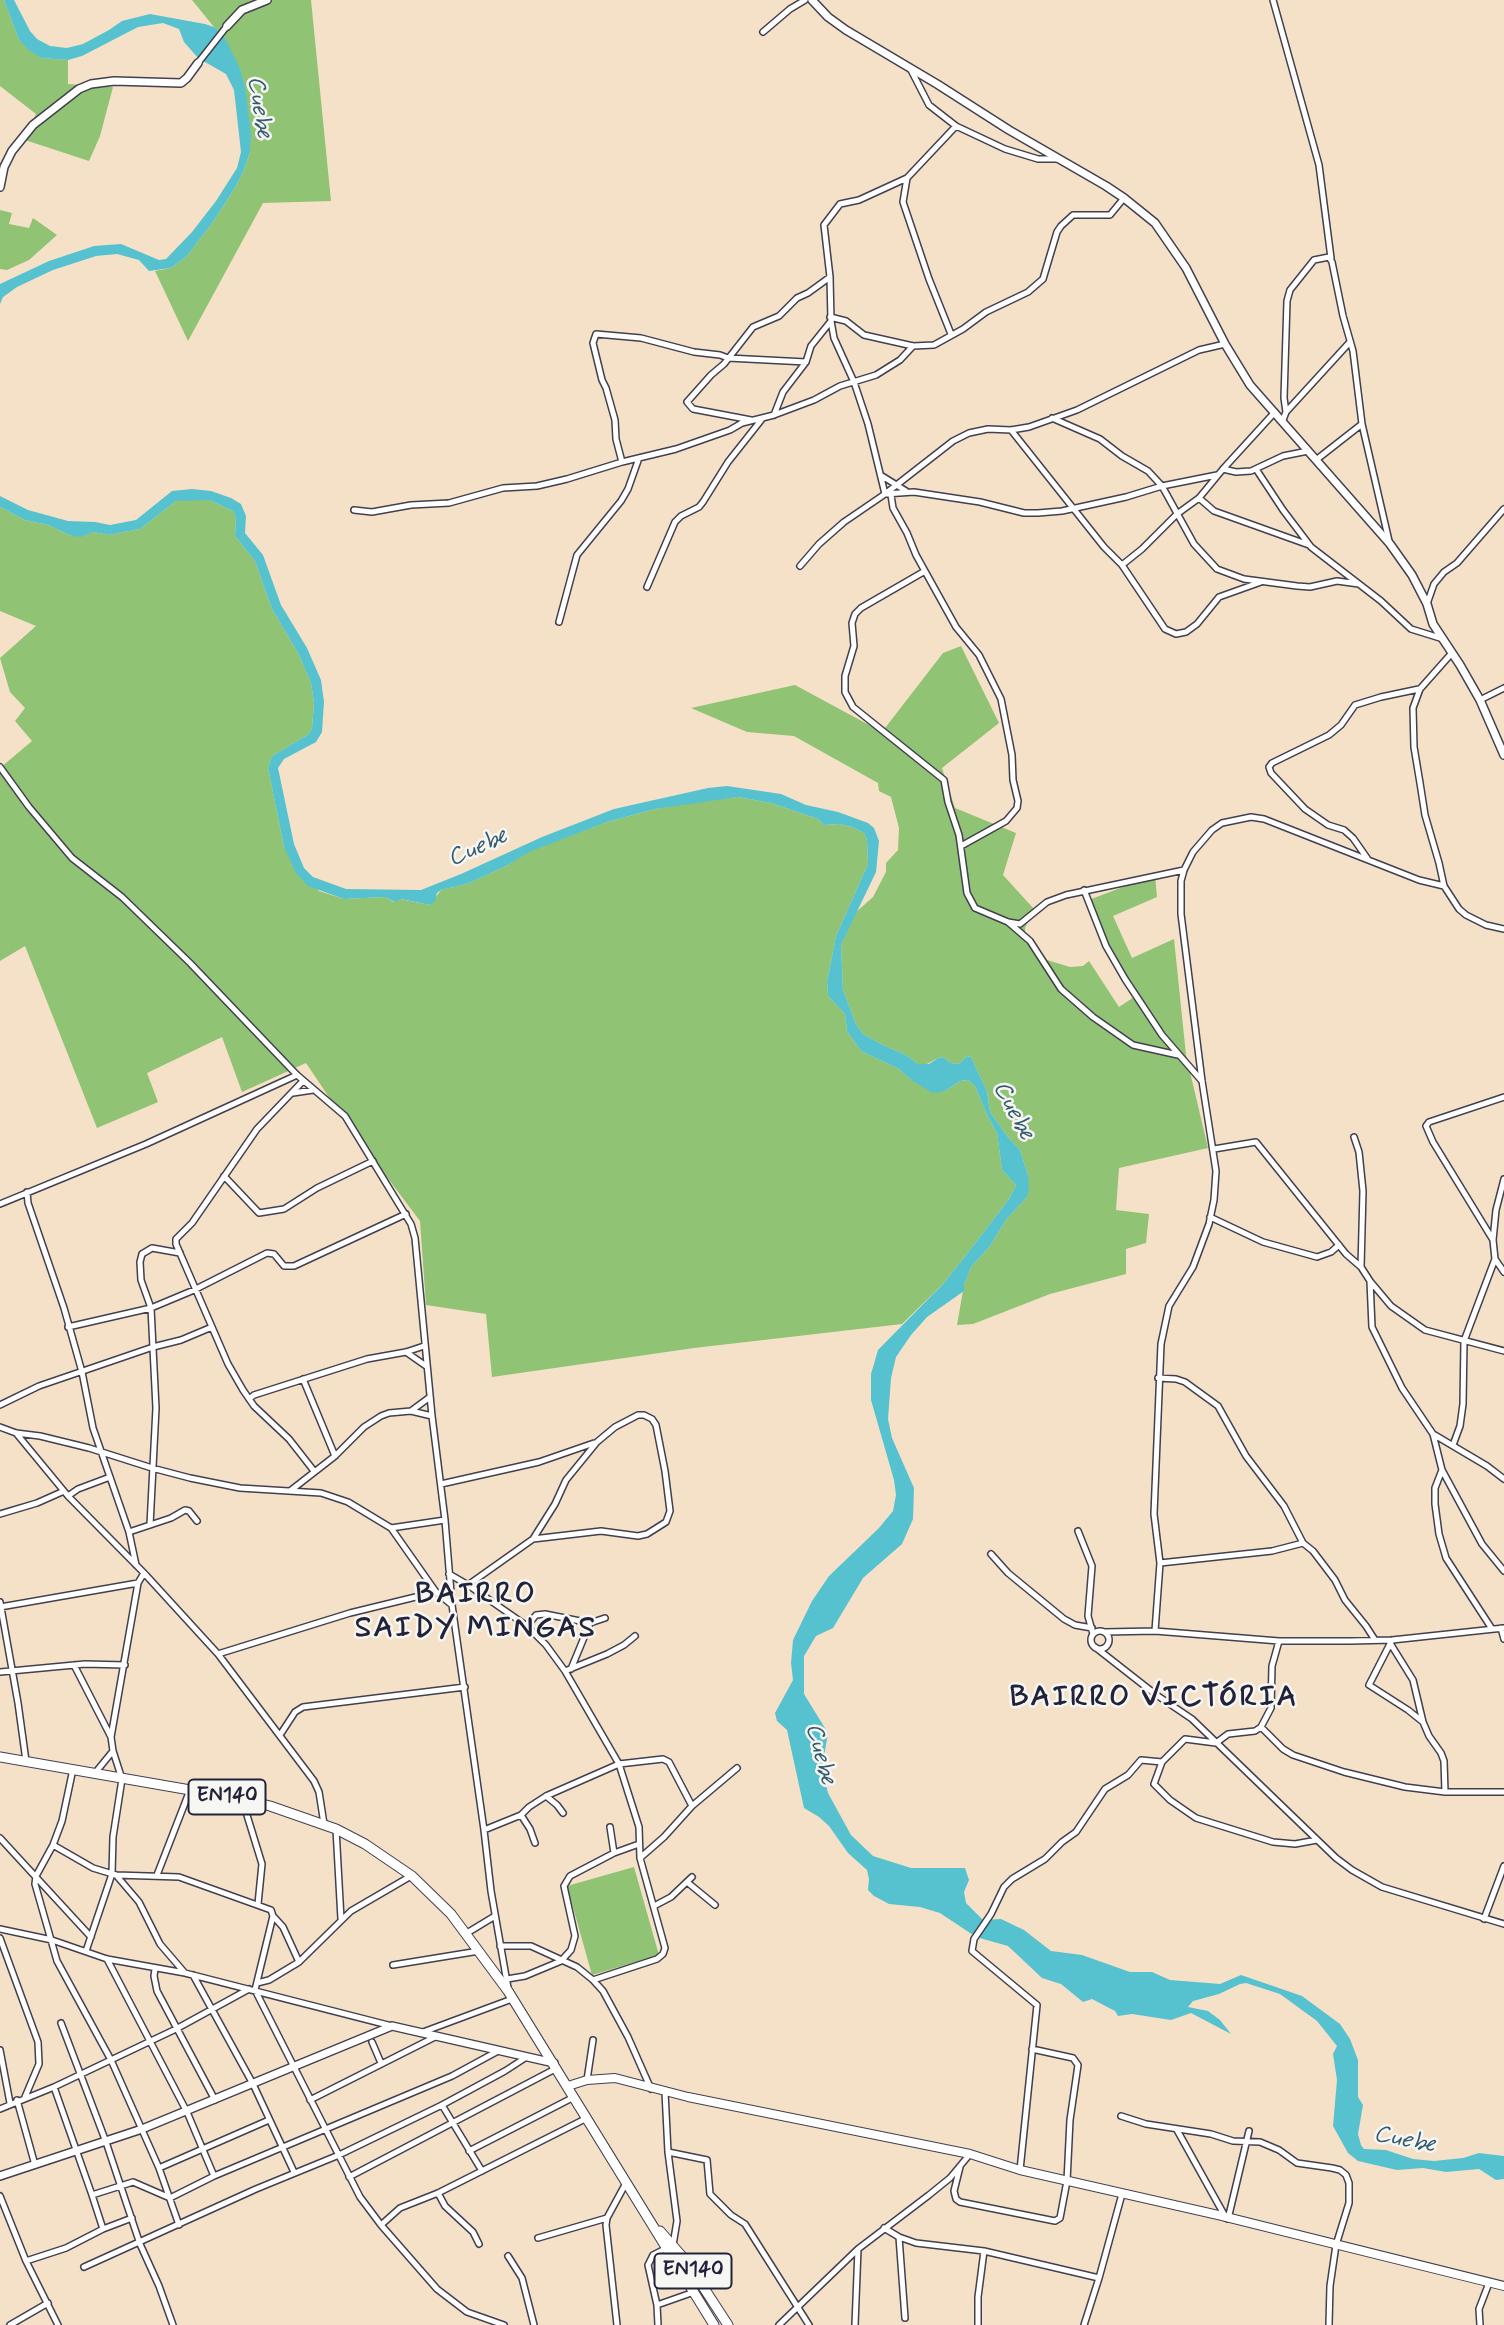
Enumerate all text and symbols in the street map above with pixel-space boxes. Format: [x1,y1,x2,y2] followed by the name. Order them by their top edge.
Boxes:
[239,74,277,140] water label: Cuebe
[444,824,512,874] water label: Cuebe
[985,1077,1039,1145] water label: Cuebe
[357,1578,595,1648] district label: BAIRRO SAIDY MINGAS
[1011,1681,1297,1717] district label: BAIRRO VICTÓRIA
[798,1720,840,1788] water label: Cuebe
[188,1780,266,1814] road number: EN140
[1371,2120,1437,2162] water label: Cuebe
[654,2254,732,2288] road number: EN140

